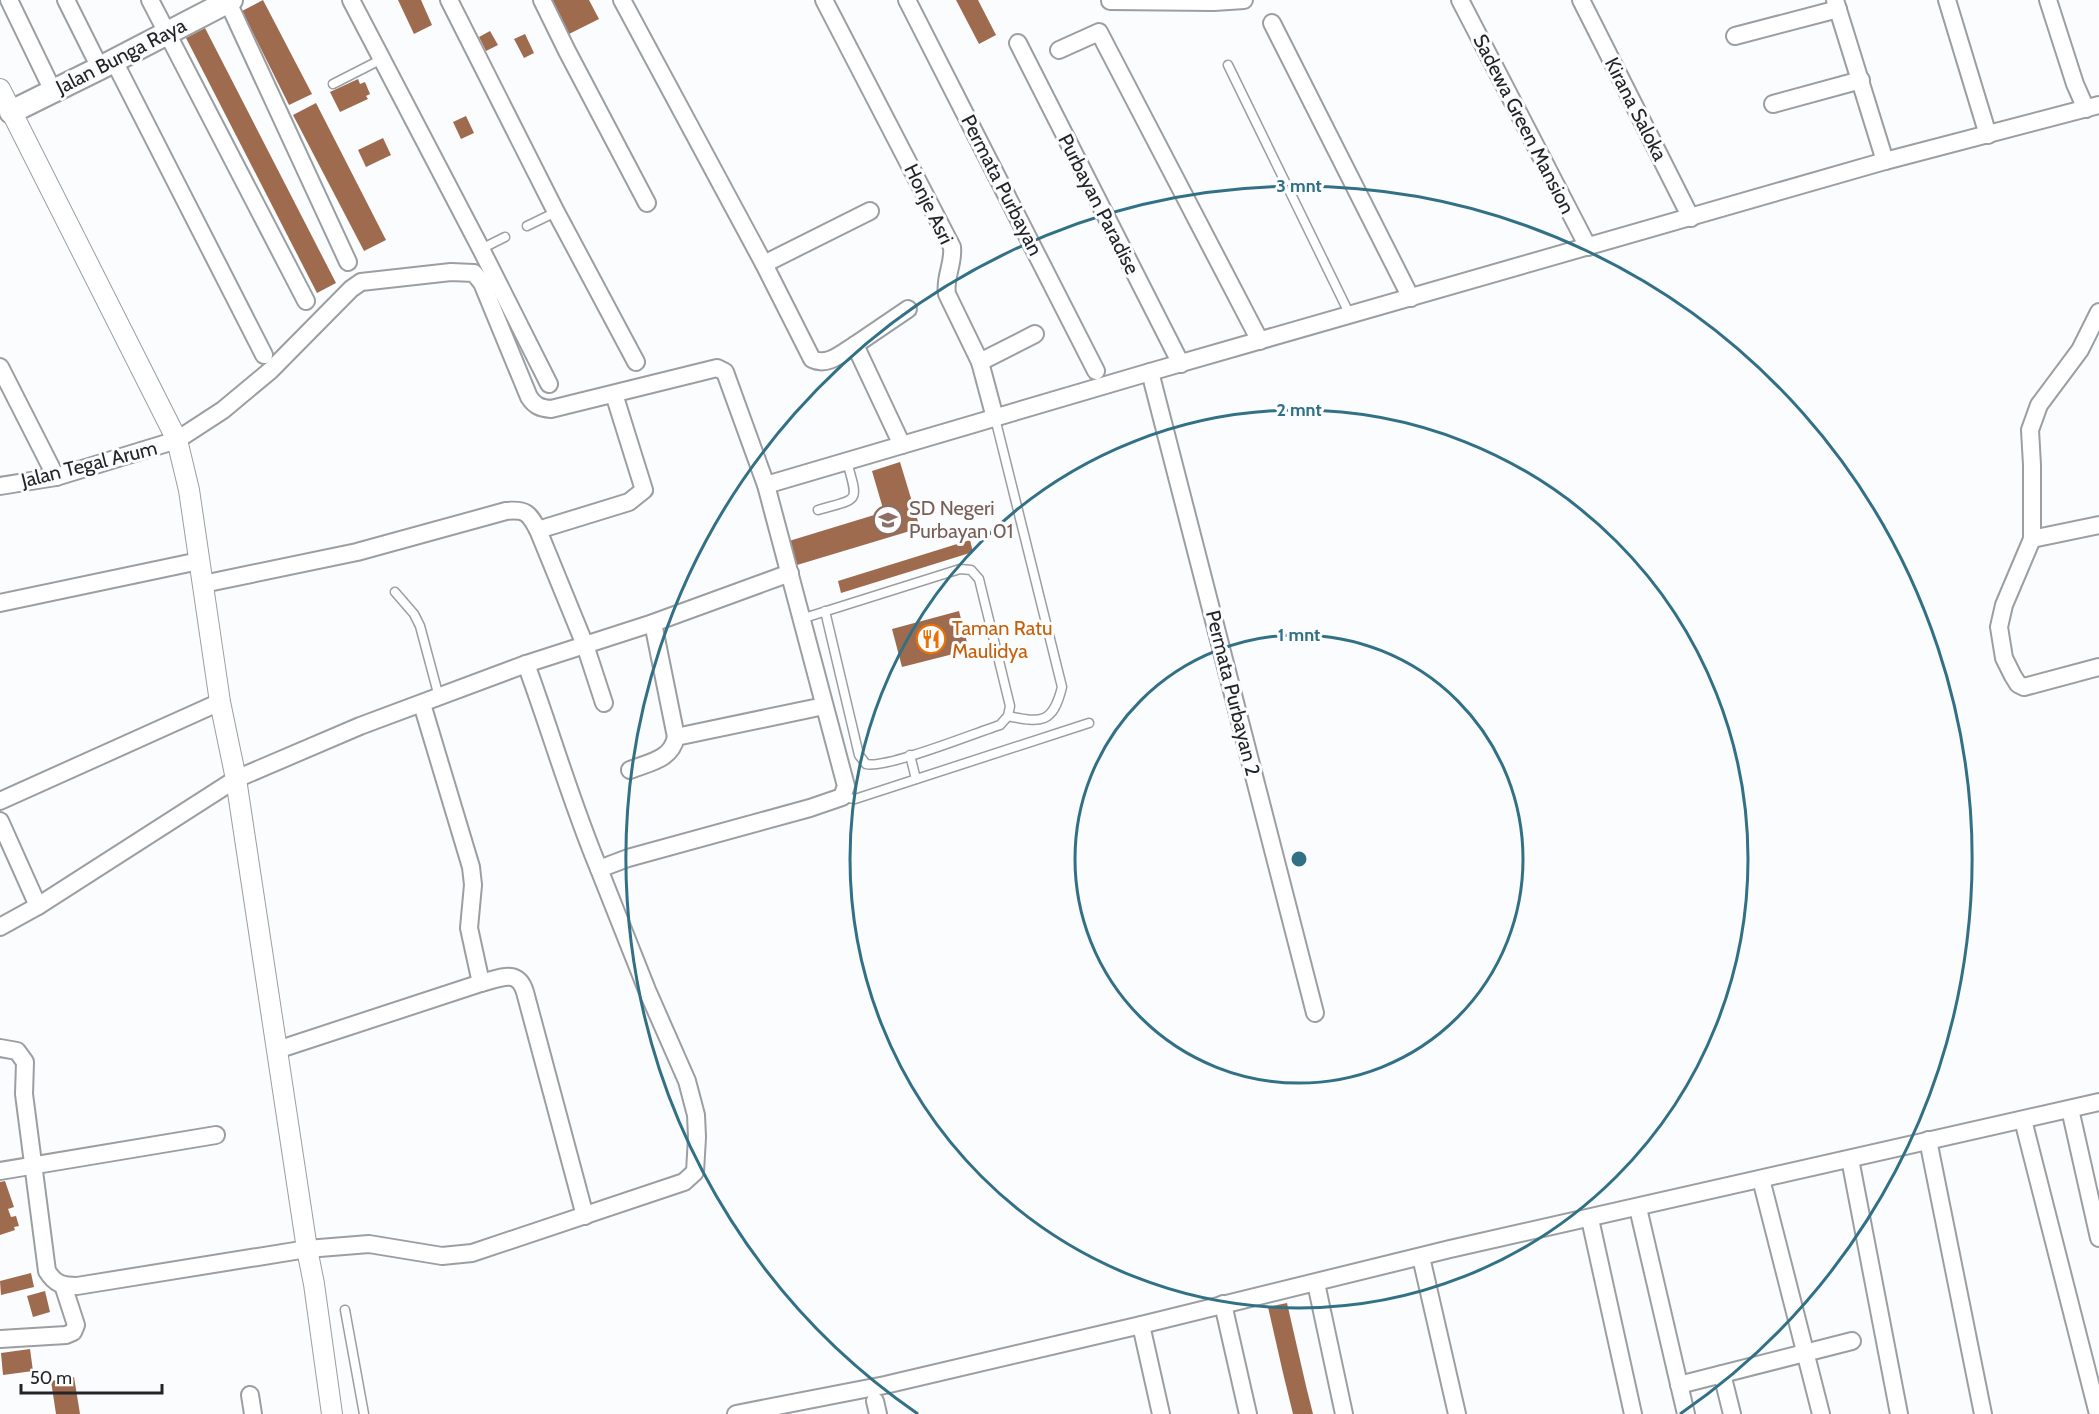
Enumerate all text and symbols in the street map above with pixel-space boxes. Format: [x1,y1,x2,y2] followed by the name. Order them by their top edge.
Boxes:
[51,13,190,100] street label: Jalan Bunga Raya
[1468,30,1580,218] street label: Sadewa Green Mansion
[1600,53,1672,165] street label: Kirana Saloka
[956,111,1048,259] street label: Permata Purbayan
[1053,130,1145,278] street label: Purbayan Paradise
[899,160,959,248] street label: Honje Asri
[1276,175,1322,197] text: 3 mnt
[1276,399,1322,421] text: 2 mnt
[18,436,159,493] street label: Jalan Tegal Arum
[909,496,1013,543] place label: SD Negeri Purbayan 01
[872,504,904,536] school or university icon: SD Negeri Purbayan 01
[1201,608,1265,778] street label: Permata Purbayan 2
[952,616,1052,663] place label: Taman Ratu Maulidya
[915,623,947,655] restaurant icon: Taman Ratu Maulidya
[1278,624,1320,646] text: 1 mnt
[1289,849,1309,869] centre of rings
[21,1357,162,1395] scale bar
[30,1367,72,1389] text: 50 m

